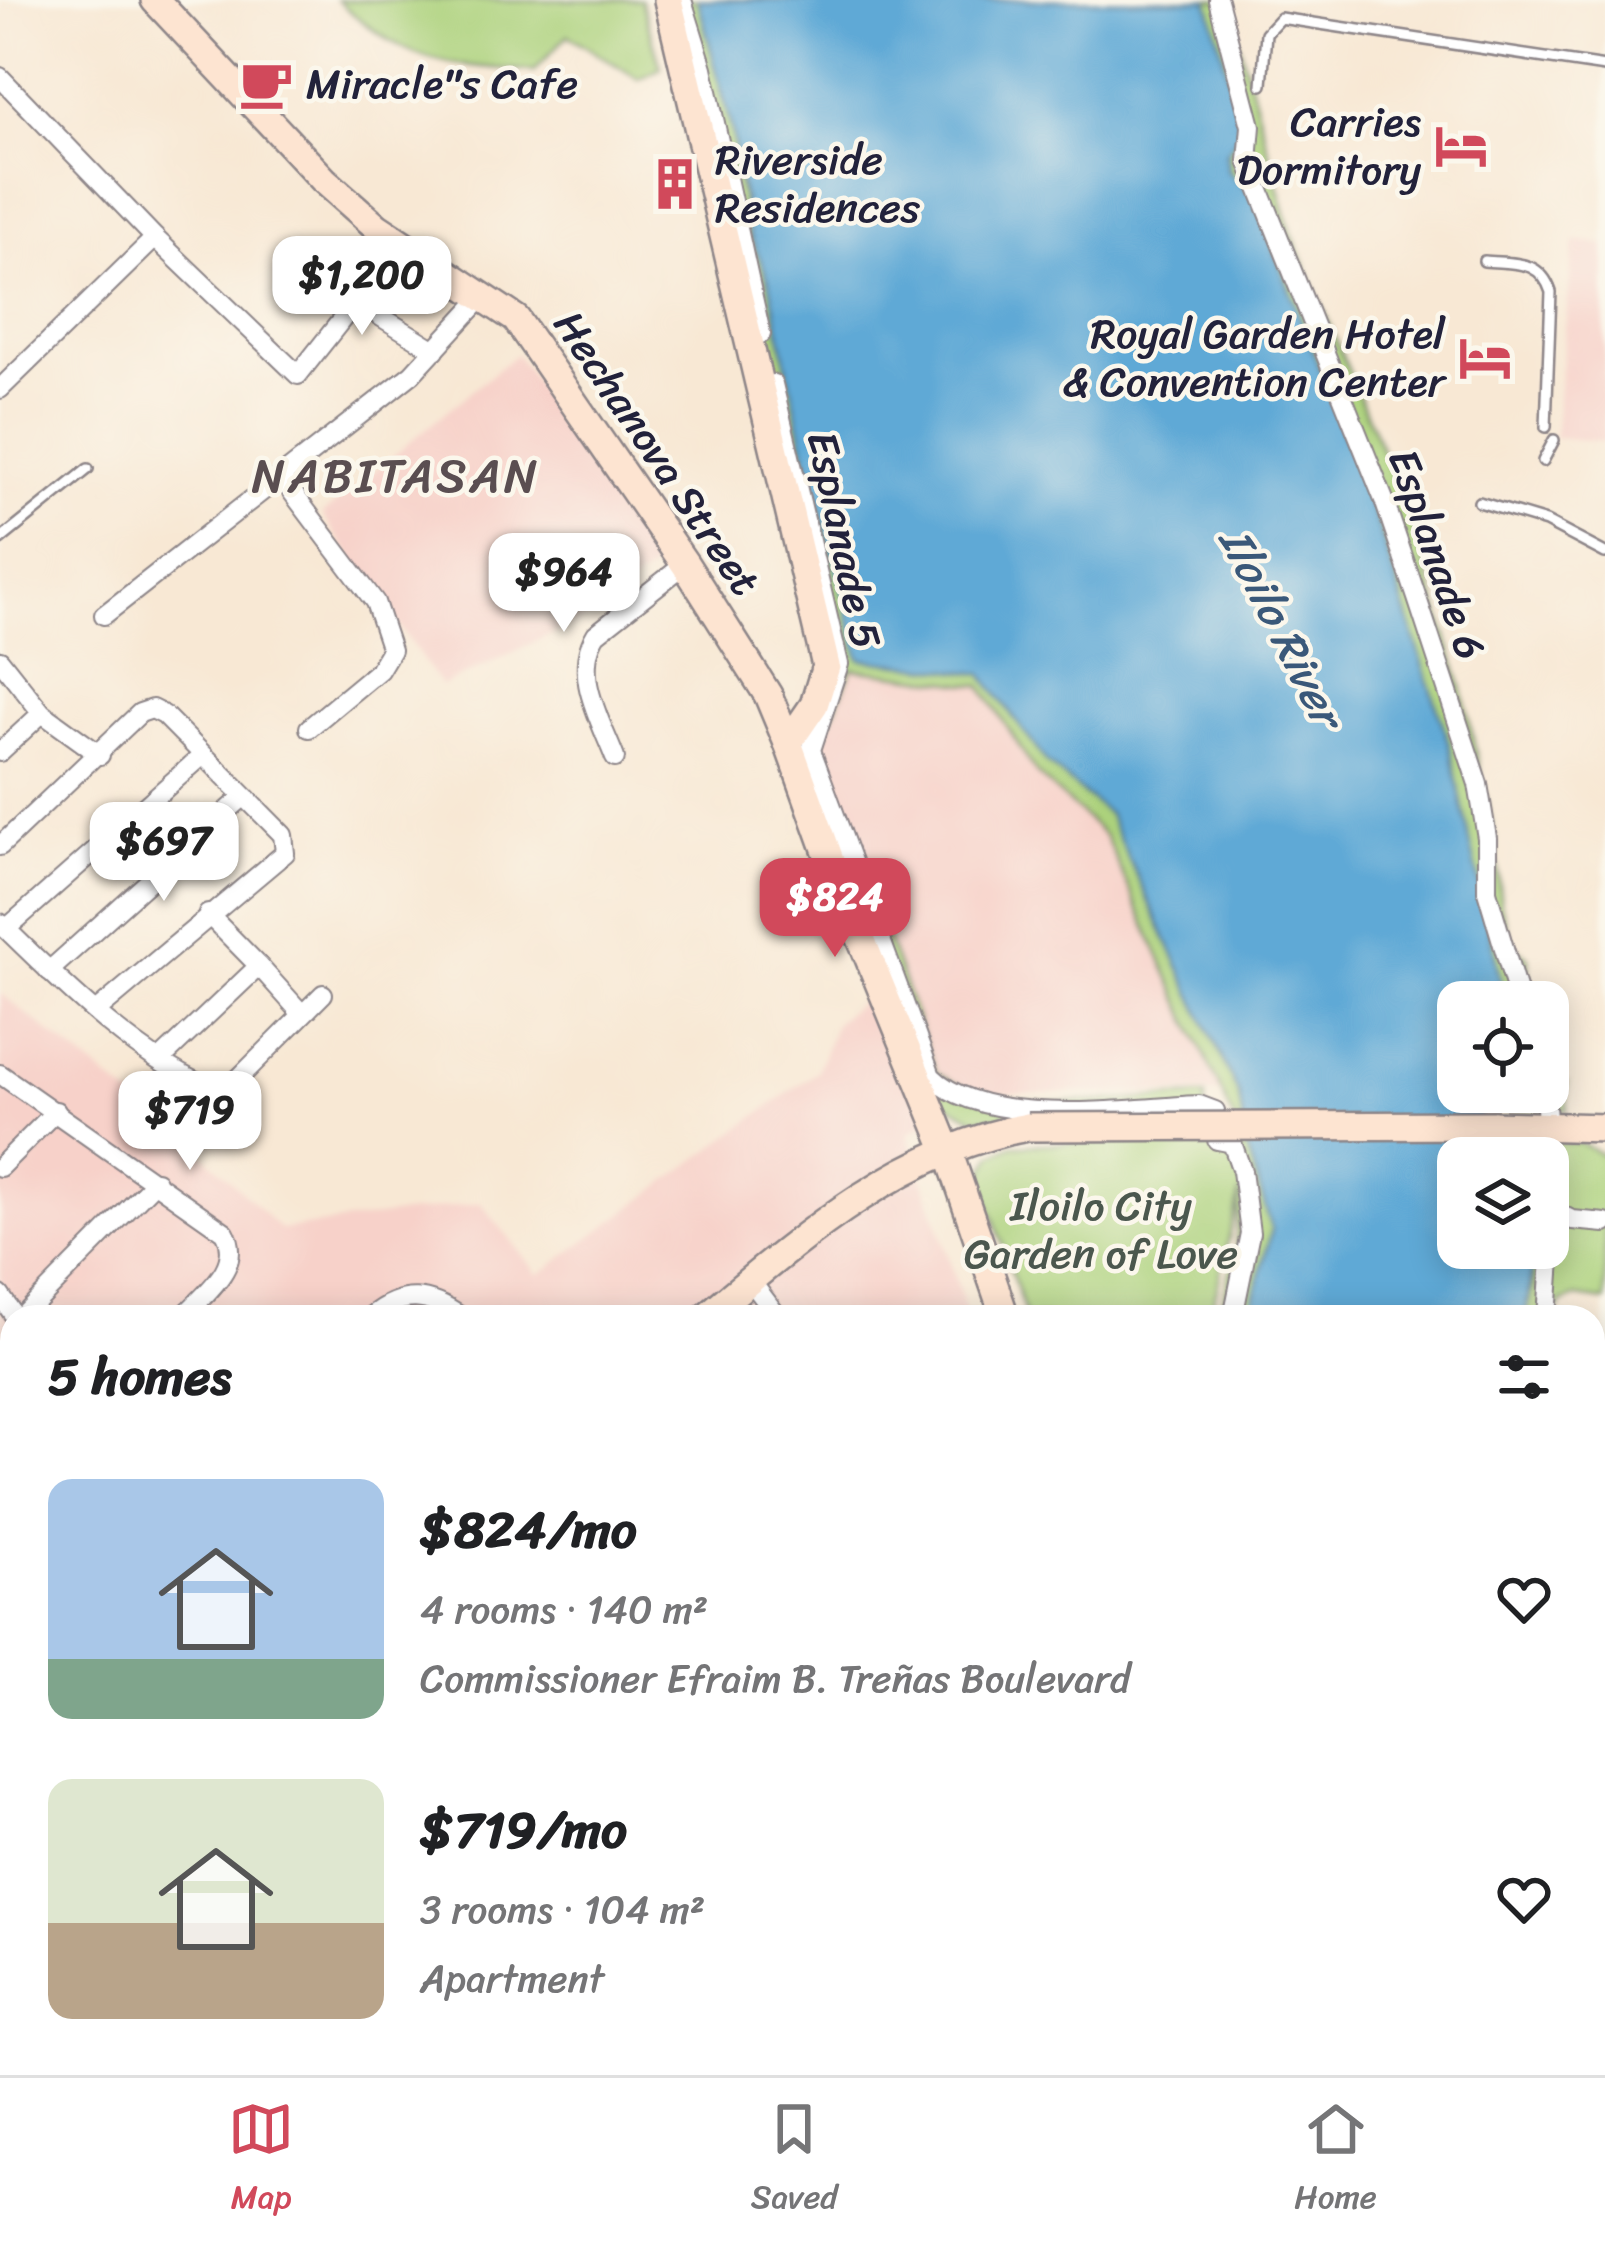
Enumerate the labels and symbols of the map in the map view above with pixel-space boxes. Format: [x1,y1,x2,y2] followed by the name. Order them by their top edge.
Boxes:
[306,47,578,121] place label: Miracle"s Cafe
[237,55,295,113] cafe icon: Miracle"s Cafe
[1237,85,1422,207] place label: Carries Dormitory
[1432,117,1490,175] hotel icon: Carries Dormitory
[715,123,921,245] place label: Riverside Residences
[646,155,704,213] building icon: Riverside Residences
[264,236,460,338] pin: $1,200
[533,294,781,612] street label: Hechanova Street
[1062,297,1448,419] place label: Royal Garden Hotel & Convention Center
[1456,329,1514,387] hotel icon: Royal Garden Hotel & Convention Center
[785,424,903,656] street label: Esplanade 5
[252,433,540,518] district label: NABITASAN
[1366,439,1508,669] street label: Esplanade 6
[1196,512,1369,748] water label: Iloilo River
[493,533,635,635] pin: $964
[93,802,235,904] pin: $697
[764,858,906,960] pin: $824
[119,1071,261,1173] pin: $719
[964,1169,1238,1291] park label: Iloilo City Garden of Love

